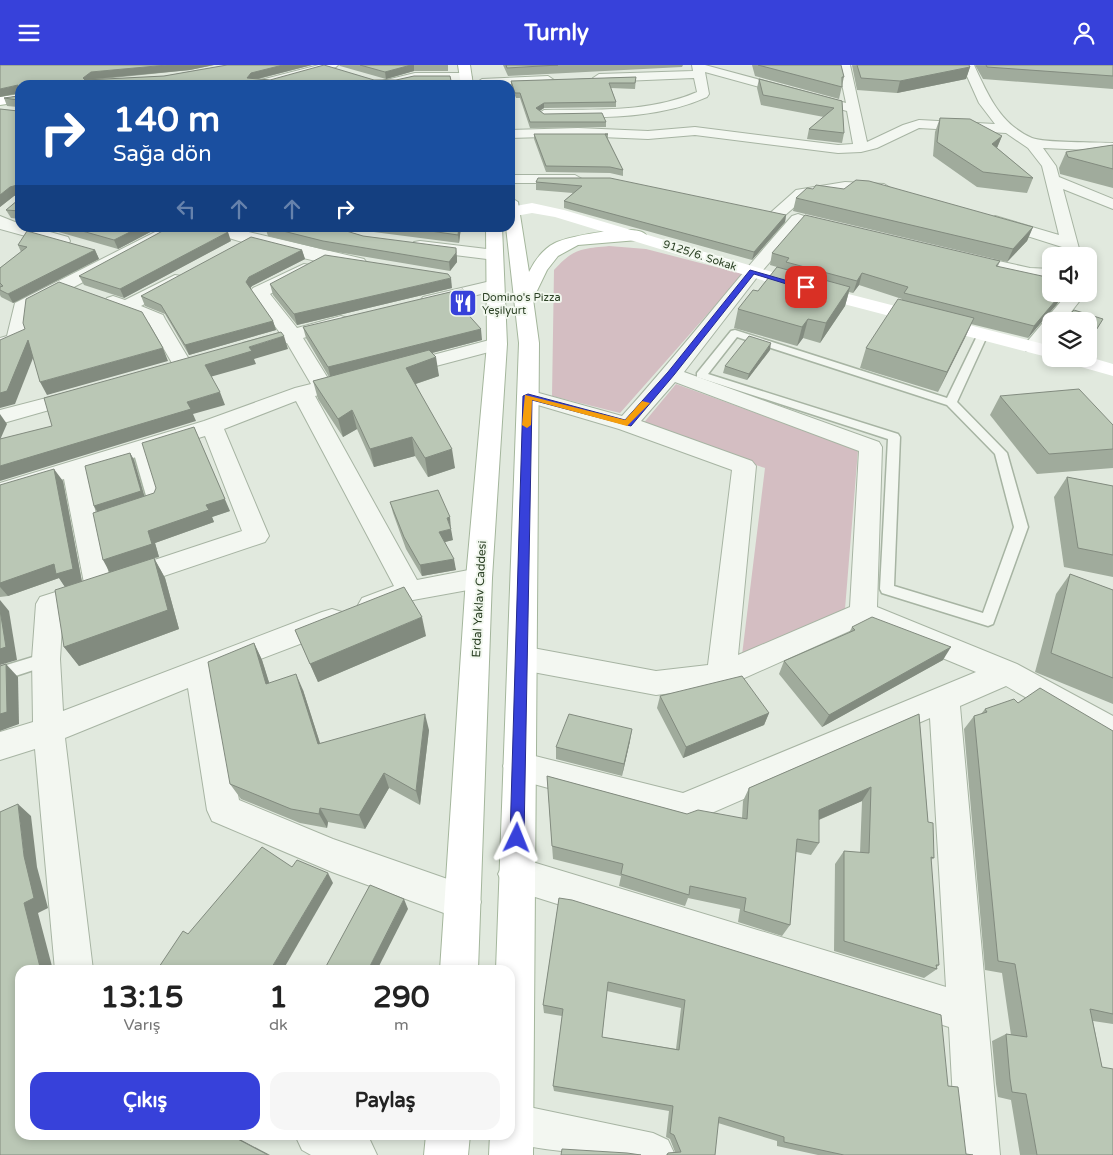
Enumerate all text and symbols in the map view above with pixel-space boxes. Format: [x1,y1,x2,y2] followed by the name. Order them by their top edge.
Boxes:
[15,19,43,47] icon: menu
[1070,19,1098,47] icon: person
[524,20,589,46] text: Turnly
[113,99,220,141] text: 140 m
[30,100,95,165] icon: right
[113,141,212,167] text: Sağa dön
[172,195,200,223] icon: left
[225,195,253,223] icon: ahead
[278,195,306,223] icon: ahead
[331,195,359,223] icon: right
[661,237,738,274] street label: 9125/6. Sokak
[1042,247,1097,367] map controls
[1042,247,1097,302] button: sound
[785,266,827,308] pin
[792,273,820,301] icon: arrive
[448,288,478,318] restaurant icon: Domino's Pizza Yeşilyurt
[482,291,561,317] place label: Domino's Pizza Yeşilyurt
[1042,312,1097,367] button: layers
[469,540,489,658] street label: Erdal Yaklav Caddesi
[490,811,542,863] position arrow
[100,979,184,1016] text: 13:15
[269,979,288,1016] text: 1
[373,979,430,1016] text: 290
[123,1015,160,1035] text: Varış
[269,1015,288,1035] text: dk
[394,1015,409,1035] text: m
[30,1072,260,1130] button: Çıkış
[270,1072,500,1130] button: Paylaş

